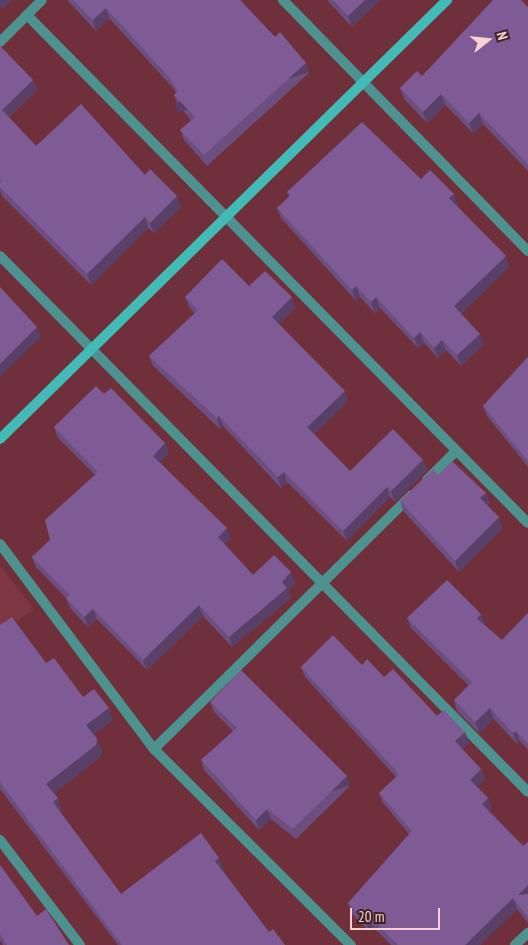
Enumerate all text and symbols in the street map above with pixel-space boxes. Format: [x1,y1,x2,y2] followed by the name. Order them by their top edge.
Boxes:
[463,15,513,65] north arrow
[493,30,512,42] text: N
[353,898,443,930] scale bar
[358,907,384,926] text: 20 m

